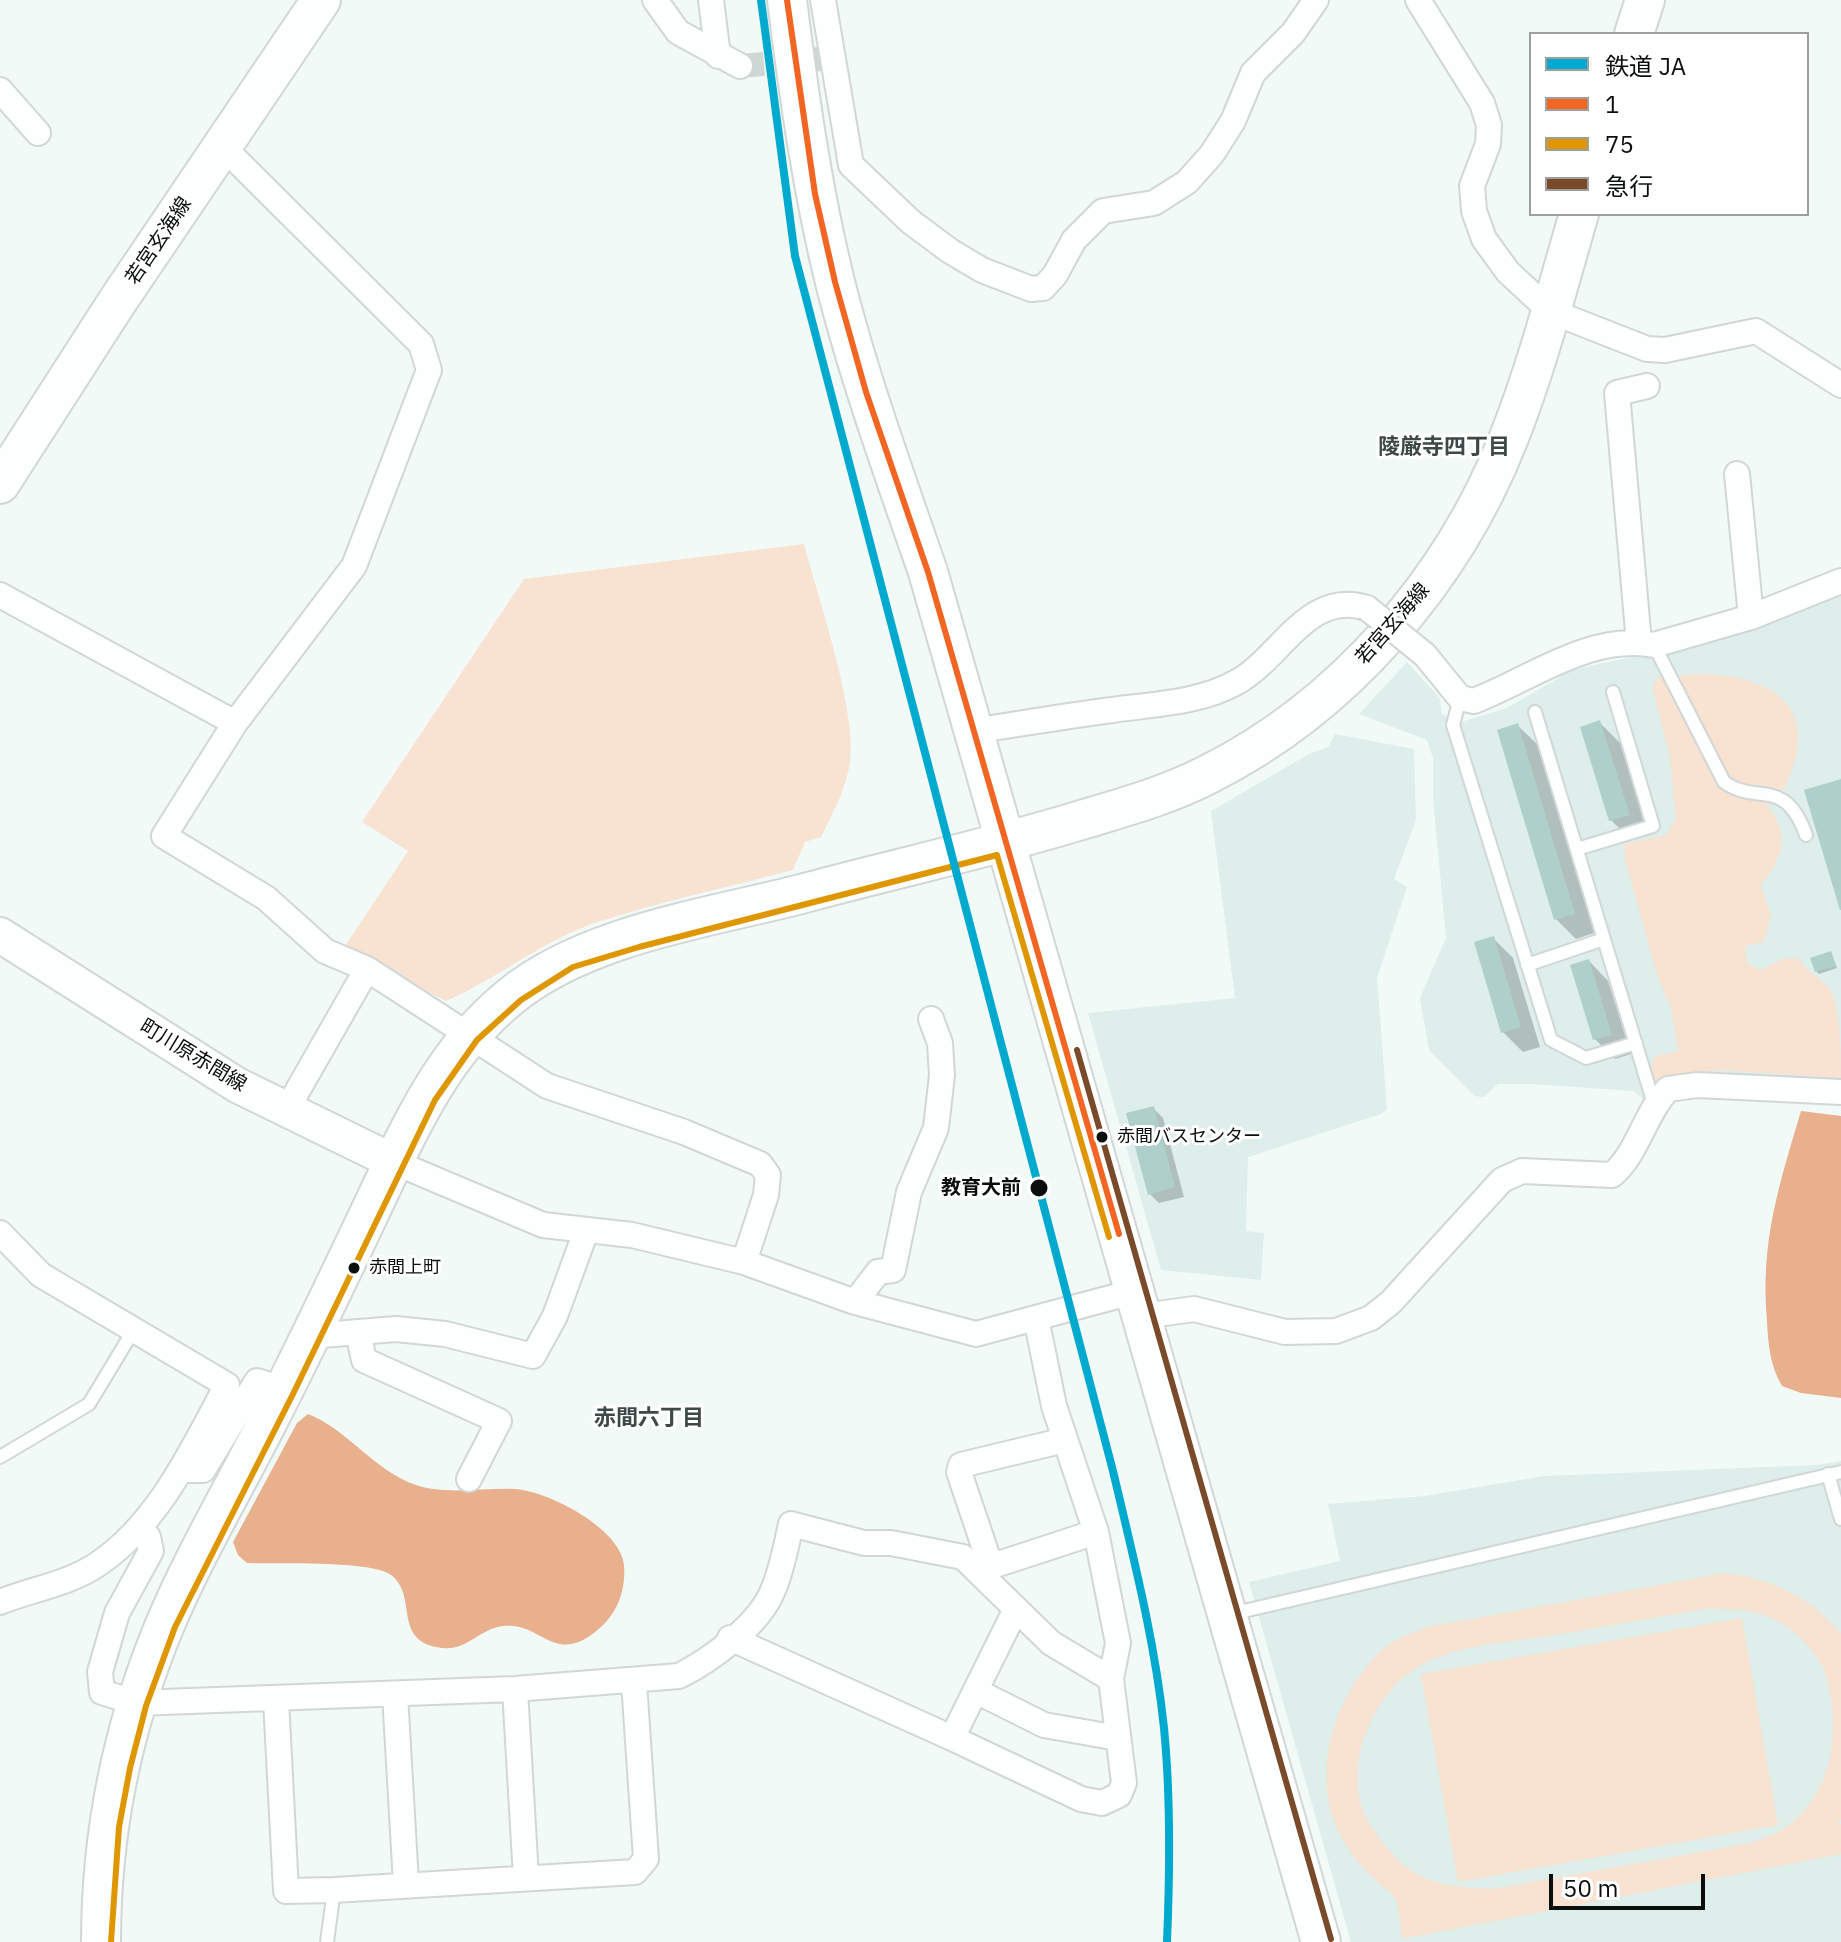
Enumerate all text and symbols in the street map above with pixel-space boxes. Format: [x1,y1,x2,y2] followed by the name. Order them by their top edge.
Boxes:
[1529,32,1809,216] legend
[1605,50,1686,82] text: 鉄道 JA
[1605,88,1619,120] text: 1
[1605,128,1634,160] text: 75
[1605,170,1653,202] text: 急行
[121,193,197,289] street label: 若宮玄海線
[1378,435,1510,461] district label: 陵厳寺四丁目
[1351,578,1435,670] street label: 若宮玄海線
[135,1015,251,1097] street label: 町川原赤間線
[1117,1126,1261,1148] place label: 赤間バスセンター
[1094,1129,1110,1145] marker: 赤間バスセンター
[941,1176,1021,1200] place label: 教育大前
[1028,1177,1050,1199] marker: 教育大前
[369,1257,441,1279] place label: 赤間上町
[346,1260,362,1276] marker: 赤間上町
[594,1406,704,1432] district label: 赤間六丁目
[1553,1858,1709,1908] scale bar
[1563,1872,1618,1904] text: 50 m

